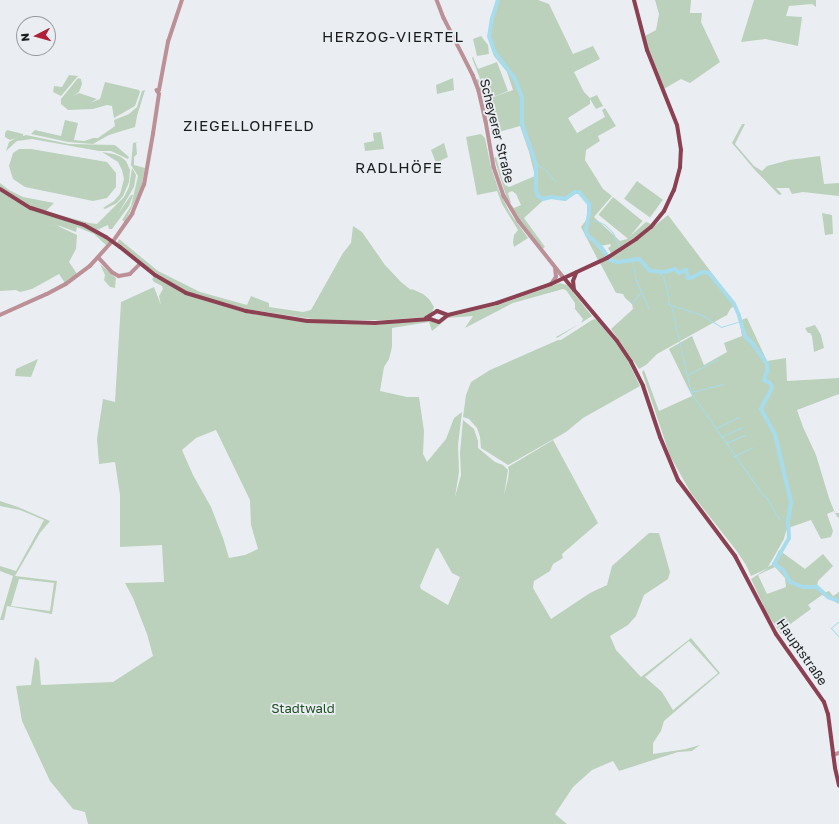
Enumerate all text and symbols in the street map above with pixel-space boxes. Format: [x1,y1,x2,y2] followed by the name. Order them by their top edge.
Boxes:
[16,16,56,56] north arrow
[322,28,464,46] district label: HERZOG-VIERTEL
[18,32,31,42] text: N
[477,77,517,185] street label: Scheyerer Straße
[183,117,315,135] district label: ZIEGELLOHFELD
[355,159,443,177] district label: RADLHÖFE
[773,616,831,688] street label: Hauptstraße
[271,700,335,716] park label: Stadtwald

